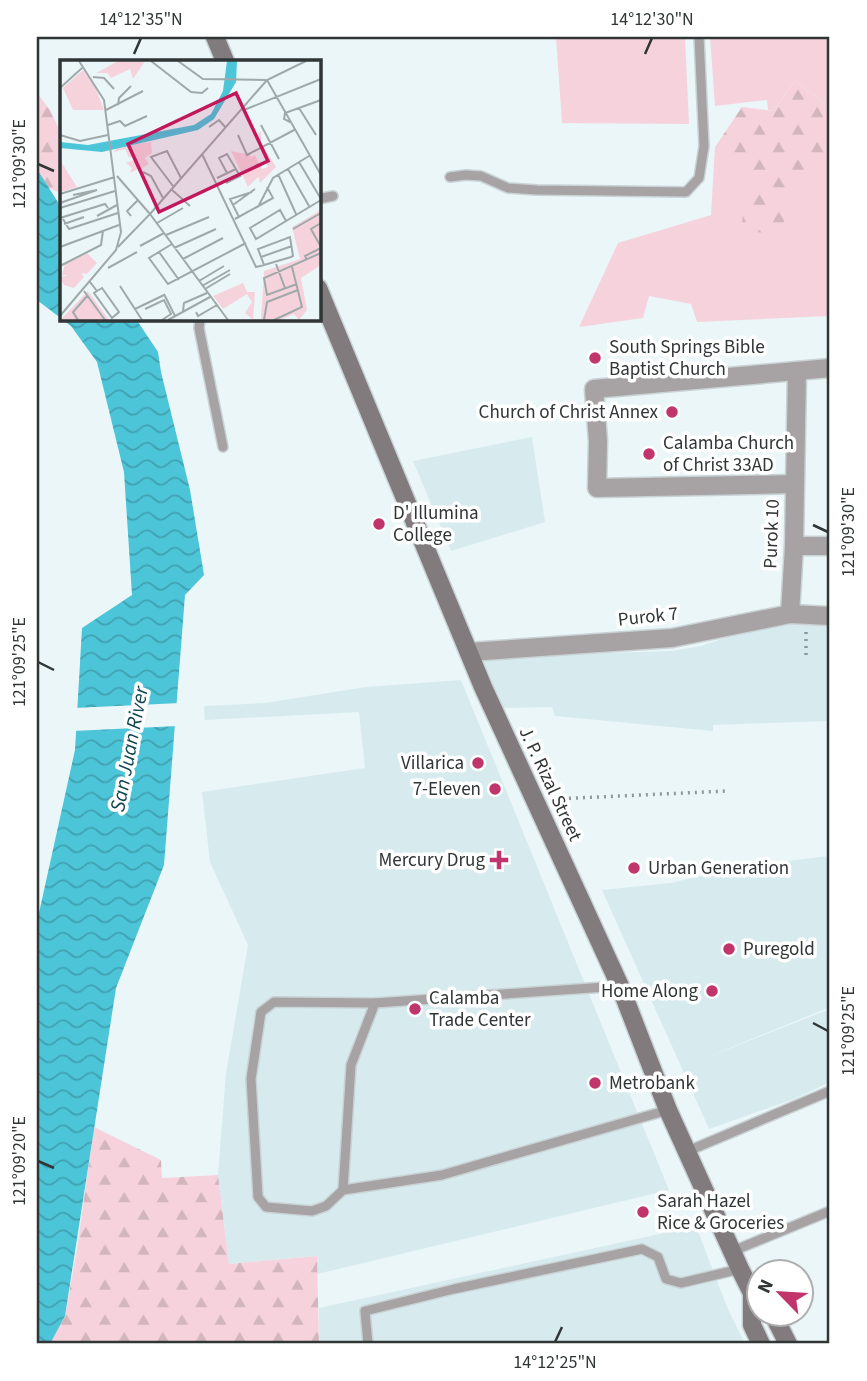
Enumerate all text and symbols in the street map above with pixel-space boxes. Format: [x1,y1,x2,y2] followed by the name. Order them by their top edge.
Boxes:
[99,7,183,32] text: 14°12'35"N
[610,7,694,32] text: 14°12'30"N
[60,60,320,320] inset map
[7,119,32,209] text: 121°09'30"E
[609,334,765,383] place label: South Springs Bible Baptist Church
[587,350,603,366] marker: South Springs Bible Baptist Church
[479,399,659,426] place label: Church of Christ Annex
[664,404,680,420] marker: Church of Christ Annex
[663,430,794,479] place label: Calamba Church of Christ 33AD
[641,446,657,462] marker: Calamba Church of Christ 33AD
[836,487,861,577] text: 121°09'30"E
[757,499,787,569] street label: Purok 10
[393,500,479,549] place label: D' Illumina College
[371,516,387,532] marker: D' Illumina College
[617,600,679,634] street label: Purok 7
[7,617,32,707] text: 121°09'25"E
[102,683,156,814] water label: San Juan River
[512,722,589,846] street label: J. P. Rizal Street
[401,750,464,777] place label: Villarica
[470,755,486,771] marker: Villarica
[413,776,481,803] place label: 7-Eleven
[487,781,503,797] marker: 7-Eleven
[378,847,485,874] place label: Mercury Drug
[491,852,507,868] marker: Mercury Drug
[648,855,789,882] place label: Urban Generation
[626,860,642,876] marker: Urban Generation
[743,936,815,963] place label: Puregold
[721,941,737,957] marker: Puregold
[601,978,698,1005] place label: Home Along
[704,983,720,999] marker: Home Along
[429,985,531,1034] place label: Calamba Trade Center
[836,986,861,1076] text: 121°09'25"E
[407,1001,423,1017] marker: Calamba Trade Center
[609,1070,695,1097] place label: Metrobank
[587,1075,603,1091] marker: Metrobank
[7,1116,32,1206] text: 121°09'20"E
[657,1188,784,1237] place label: Sarah Hazel Rice & Groceries
[635,1204,651,1220] marker: Sarah Hazel Rice & Groceries
[744,1258,814,1328] north arrow
[751,1275,781,1298] text: N
[513,1350,597,1375] text: 14°12'25"N

